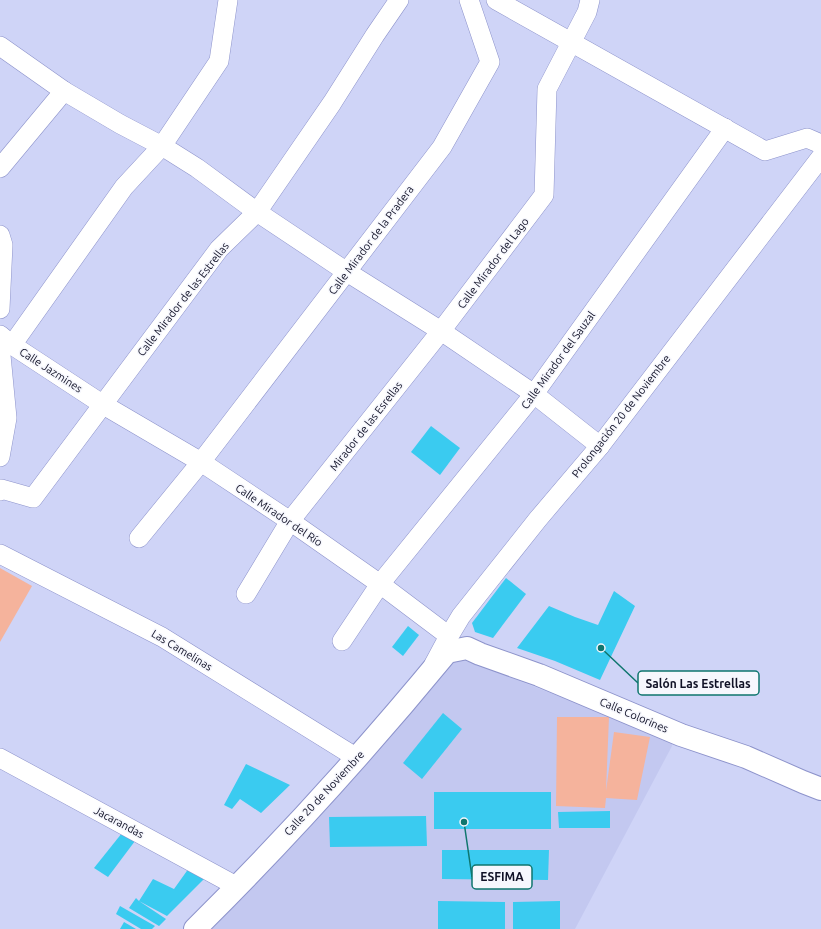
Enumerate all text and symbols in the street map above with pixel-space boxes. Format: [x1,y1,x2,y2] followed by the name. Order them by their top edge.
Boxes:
[326,183,416,297] street label: Calle Mirador de la Pradera
[455,215,531,311] street label: Calle Mirador del Lago
[135,240,231,358] street label: Calle Mirador de las Estrellas
[519,309,597,411] street label: Calle Mirador del Sauzal
[17,345,85,395] street label: Calle Jazmines
[569,352,673,480] street label: Prolongación 20 de Noviembre
[327,379,405,473] street label: Mirador de las Esrellas
[233,481,325,549] street label: Calle Mirador del Río
[149,627,215,673] street label: Las Camelinas
[638,671,759,695] callout: Salón Las Estrellas
[645,677,751,690] text: Salón Las Estrellas
[598,695,670,735] street label: Calle Colorines
[282,748,366,838] street label: Calle 20 de Noviembre
[92,804,146,840] street label: Jacarandas
[472,865,532,889] callout: ESFIMA
[480,870,524,883] text: ESFIMA

